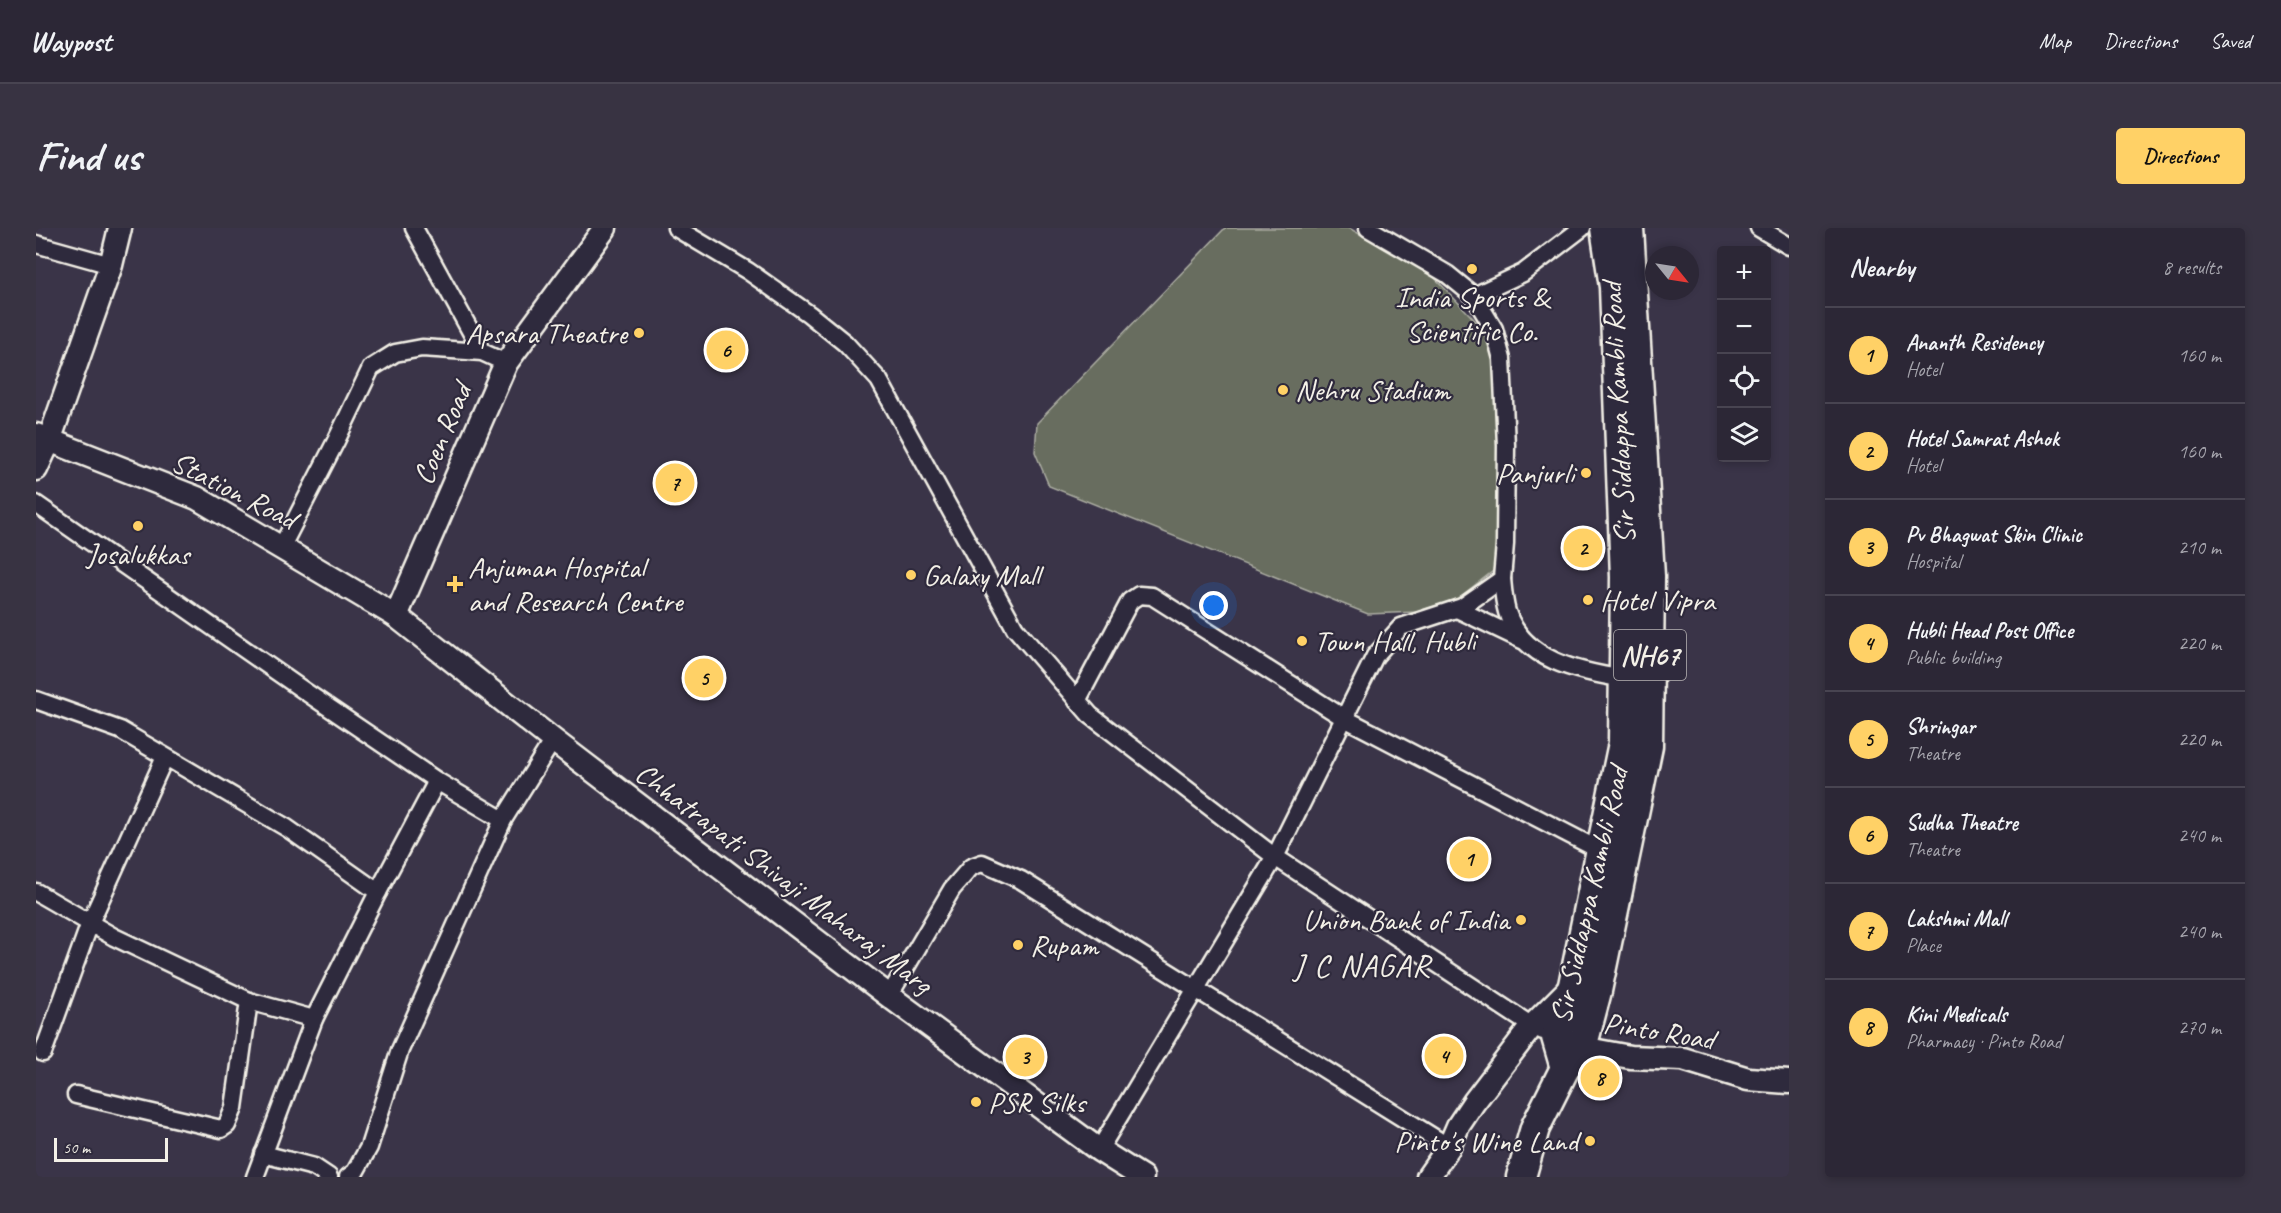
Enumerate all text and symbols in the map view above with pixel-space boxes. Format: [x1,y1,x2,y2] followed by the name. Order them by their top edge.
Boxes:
[30,24,111,59] text: Waypost
[2039,28,2071,54] text: Map
[2104,28,2177,54] text: Directions
[2210,28,2251,54] text: Saved
[2116,128,2245,184] button: Directions
[36,130,141,183] text: Find us
[1645,246,1699,300] north arrow
[1717,246,1771,462] map controls
[1717,246,1771,300] button: +
[1849,251,1914,284] text: Nearby
[2162,255,2221,280] text: 8 results
[1465,262,1479,276] marker: India Sports & Scientific Co.
[1592,277,1644,545] street label: Sir Siddappa Kambli Road
[1395,278,1552,350] place label: India Sports & Scientific Co.
[1717,300,1771,354] button: −
[466,314,629,352] place label: Apsara Theatre
[632,326,646,340] marker: Apsara Theatre
[706,328,746,372] pin: 6
[1906,329,2043,357] text: Ananth Residency
[1864,343,1873,368] text: 1
[2178,343,2221,368] text: 160 m
[1717,354,1771,408] button: locate
[1906,357,1941,382] text: Hotel
[1295,371,1451,409] place label: Nehru Stadium
[404,374,482,490] street label: Coen Road
[1276,383,1290,397] marker: Nehru Stadium
[1717,408,1771,462] button: layers
[1906,425,2059,453] text: Hotel Samrat Ashok
[1864,439,1873,464] text: 2
[2178,439,2221,464] text: 160 m
[165,442,307,540] street label: Station Road
[1906,453,1941,478] text: Hotel
[1496,454,1577,492] place label: Panjurli
[656,460,694,506] pin: 7
[1579,466,1593,480] marker: Panjurli
[131,519,145,533] marker: Josalukkas
[1906,521,2082,549] text: Pv Bhagwat Skin Clinic
[1564,526,1602,570] pin: 2
[84,535,192,573] place label: Josalukkas
[1864,535,1873,560] text: 3
[2178,535,2221,560] text: 210 m
[468,548,685,620] place label: Anjuman Hospital and Research Centre
[1906,549,1961,574] text: Hospital
[923,556,1045,594] place label: Galaxy Mall
[904,568,918,582] marker: Galaxy Mall
[446,575,464,593] marker: Anjuman Hospital and Research Centre
[1600,581,1717,619] place label: Hotel Vipra
[1199,591,1228,620] your location
[1581,593,1595,607] marker: Hotel Vipra
[1906,617,2073,645] text: Hubli Head Post Office
[1314,622,1479,660] place label: Town Hall, Hubli
[1614,630,1686,680] road number: NH67
[1864,631,1873,656] text: 4
[2178,631,2221,656] text: 220 m
[1295,634,1309,648] marker: Town Hall, Hubli
[1906,645,2001,670] text: Public building
[684,656,724,700] pin: 5
[1906,713,1975,741] text: Shringar
[1864,727,1873,752] text: 5
[2178,727,2221,752] text: 220 m
[1906,741,1960,766] text: Theatre
[628,754,942,1004] street label: Chhatrapati Shivaji Maharaj Marg
[1541,759,1638,1027] street label: Sir Siddappa Kambli Road
[1906,809,2018,837] text: Sudha Theatre
[1864,823,1873,848] text: 6
[2178,823,2221,848] text: 240 m
[1450,836,1488,882] pin: 1
[1906,837,1960,862] text: Theatre
[1303,901,1512,939] place label: Union Bank of India
[1906,905,2007,933] text: Lakshmi Mall
[1514,913,1528,927] marker: Union Bank of India
[1864,919,1873,944] text: 7
[2178,919,2221,944] text: 240 m
[1030,926,1100,964] place label: Rupam
[1906,933,1941,958] text: Place
[1011,938,1025,952] marker: Rupam
[1291,945,1433,986] district label: J C NAGAR
[1906,1001,2007,1029] text: Kini Medicals
[1601,1004,1721,1059] street label: Pinto Road
[1864,1015,1873,1040] text: 8
[2178,1015,2221,1040] text: 270 m
[1906,1029,2062,1054] text: Pharmacy · Pinto Road
[1006,1034,1044,1080] pin: 3
[1424,1034,1464,1078] pin: 4
[1580,1056,1620,1100] pin: 8
[988,1083,1088,1121] place label: PSR Silks
[969,1095,983,1109] marker: PSR Silks
[1394,1122,1582,1160] place label: Pinto's Wine Land
[1583,1134,1597,1148] marker: Pinto's Wine Land
[54,1135,168,1162] scale bar
[63,1138,90,1158] text: 50 m

